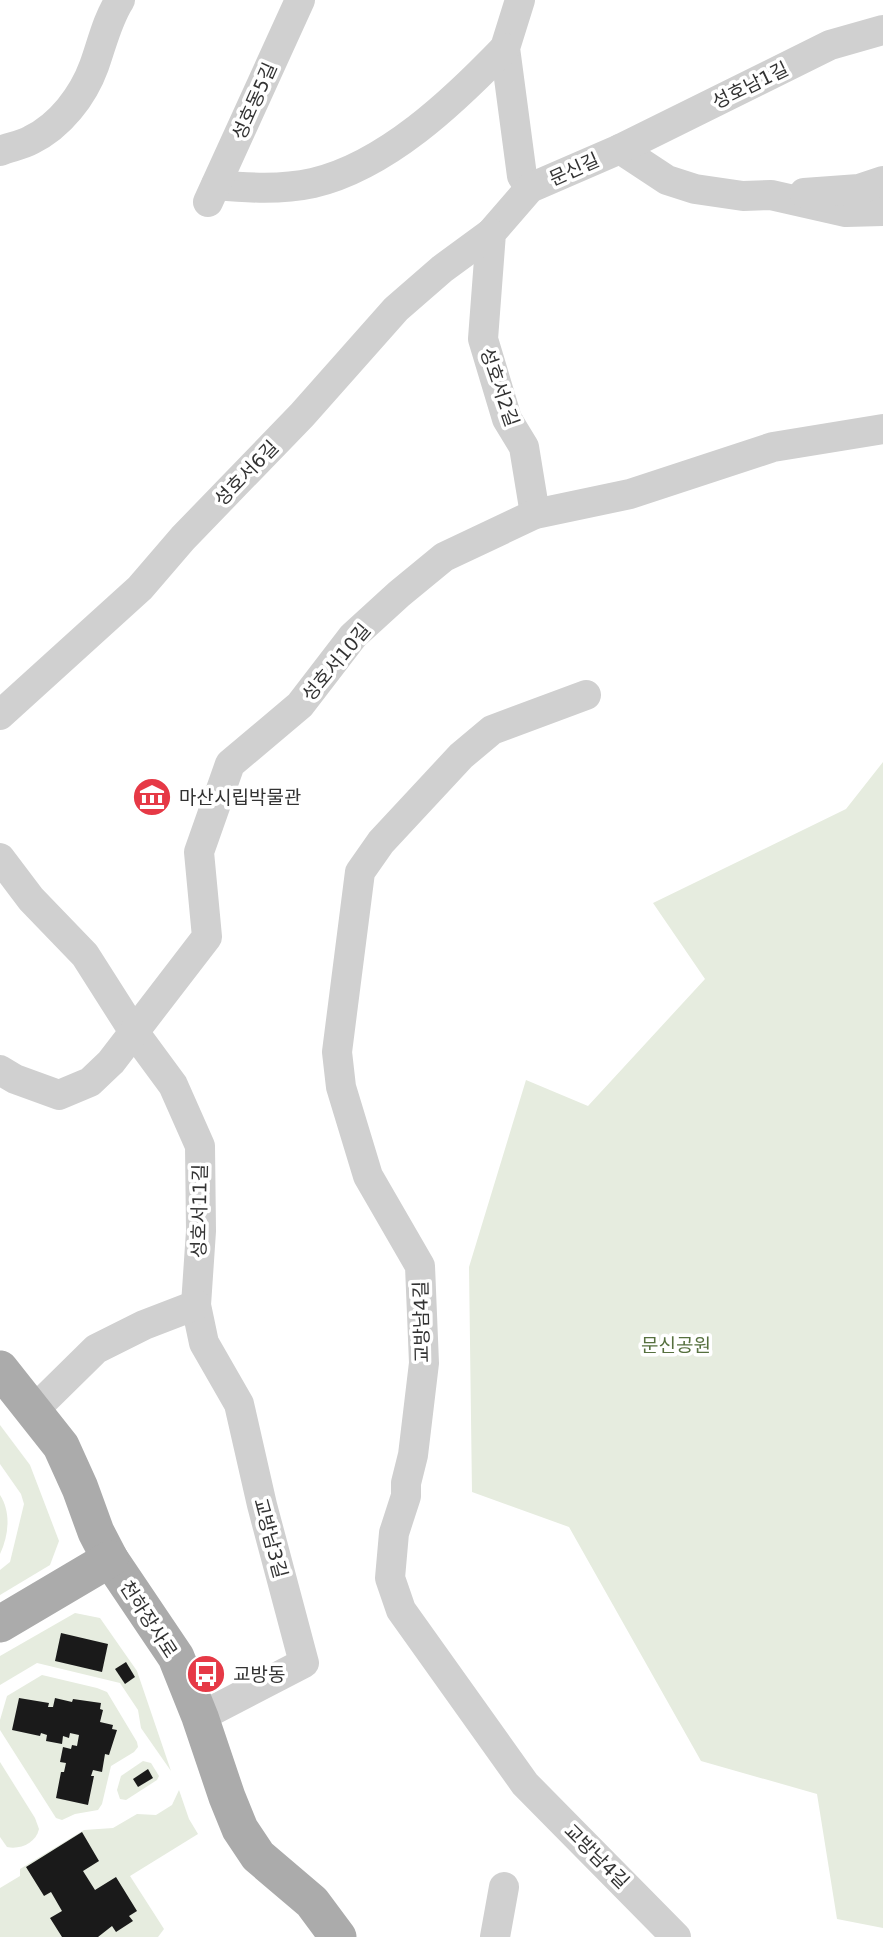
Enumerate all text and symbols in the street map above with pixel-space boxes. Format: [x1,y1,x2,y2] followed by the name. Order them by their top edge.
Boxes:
[708,57,792,113] street label: 성호남1길
[227,59,281,143] street label: 성호동5길
[546,148,602,190] street label: 문신길
[476,345,524,429] street label: 성호서2길
[210,436,282,510] street label: 성호서6길
[297,619,375,705] street label: 성호서10길
[131,776,173,818] museum icon: 마산시립박물관
[179,786,301,808] place label: 마산시립박물관
[187,1164,211,1258] street label: 성호서11길
[409,1281,433,1363] street label: 교방남4길
[641,1334,711,1356] park label: 문신공원
[250,1496,292,1580] street label: 교방남3길
[116,1576,182,1662] street label: 천하장사로
[185,1653,227,1695] bus stop icon: 교방동
[233,1663,285,1685] place label: 교방동
[560,1819,634,1893] street label: 교방남4길

